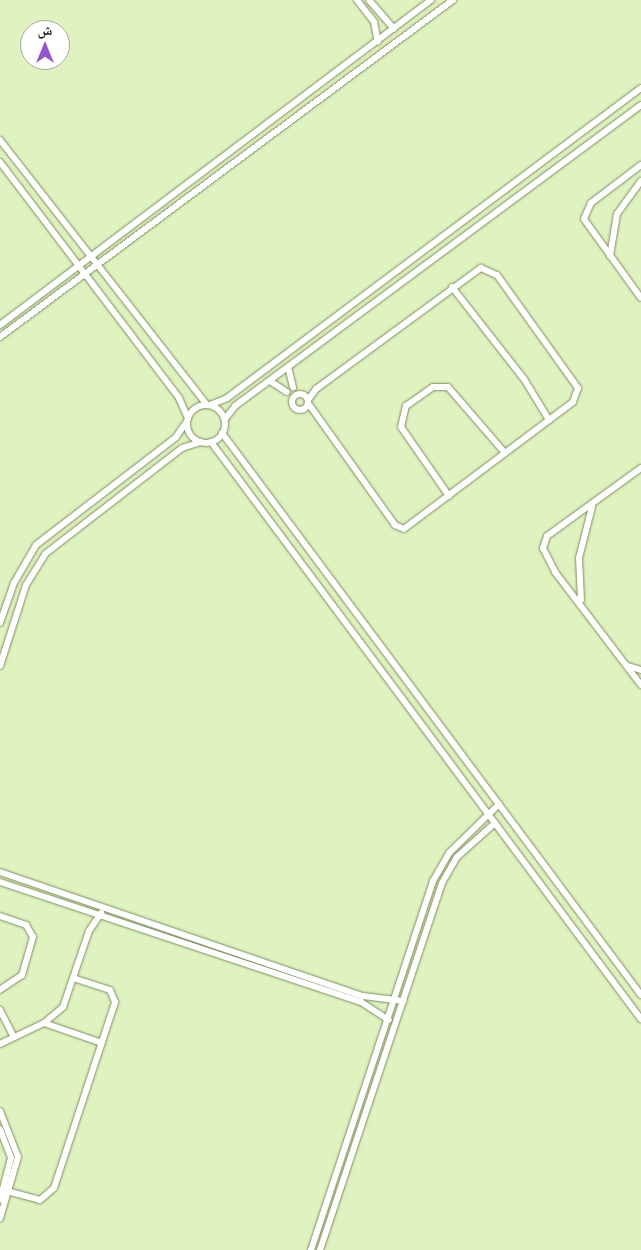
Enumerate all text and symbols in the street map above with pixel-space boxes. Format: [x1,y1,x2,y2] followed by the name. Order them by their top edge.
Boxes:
[20,20,70,70] north arrow
[38,21,52,41] text: ش

